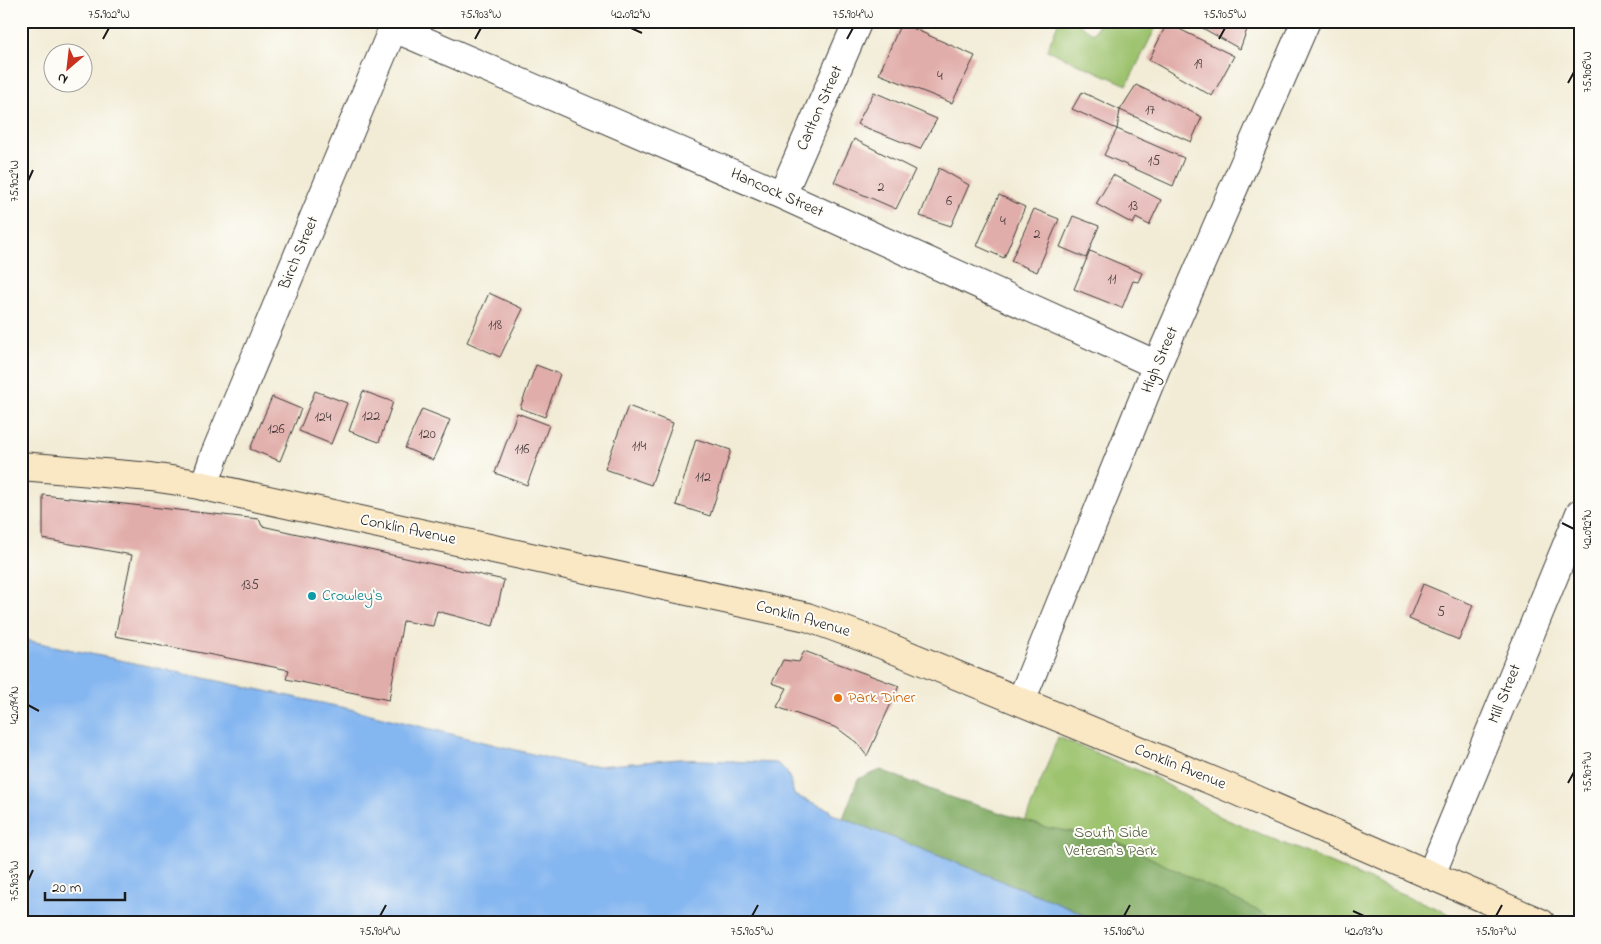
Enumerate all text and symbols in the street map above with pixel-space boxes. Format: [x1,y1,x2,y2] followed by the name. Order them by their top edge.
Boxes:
[88,6,130,24] text: 75.902°W
[461,6,501,24] text: 75.903°W
[611,6,651,24] text: 42.092°N
[833,6,873,24] text: 75.904°W
[1204,6,1246,24] text: 75.905°W
[42,42,92,92] north arrow
[1579,52,1597,92] text: 75.906°W
[1194,54,1203,75] house number: 19
[791,61,850,154] street label: Carlton Street
[937,66,943,87] house number: 4
[53,67,72,90] text: N
[1145,100,1155,121] house number: 17
[1148,151,1160,172] house number: 15
[6,160,24,202] text: 75.902°W
[727,162,828,224] street label: Hancock Street
[878,177,885,198] house number: 2
[946,191,952,212] house number: 6
[1128,196,1138,217] house number: 13
[1000,211,1006,232] house number: 4
[272,212,325,294] street label: Birch Street
[1034,224,1041,245] house number: 2
[1108,269,1117,290] house number: 11
[488,315,502,336] house number: 118
[1135,322,1185,397] street label: High Street
[362,406,380,427] house number: 122
[314,407,332,428] house number: 124
[267,419,285,440] house number: 126
[418,424,436,445] house number: 120
[632,436,647,457] house number: 114
[514,439,530,460] house number: 116
[695,467,711,488] house number: 112
[358,508,459,552] street label: Conklin Avenue
[1579,509,1597,549] text: 42.092°N
[241,575,259,596] house number: 135
[322,584,383,608] place label: Crowley's
[306,590,318,602] marker: Crowley's
[753,594,854,644] street label: Conklin Avenue
[1437,602,1445,623] house number: 5
[1482,660,1528,727] street label: Mill Street
[6,686,24,724] text: 42.094°N
[848,686,916,710] place label: Park Diner
[832,692,844,704] marker: Park Diner
[1130,738,1230,797] street label: Conklin Avenue
[1579,752,1597,792] text: 75.907°W
[1064,821,1158,863] park label: South Side Veteran's Park
[6,861,24,901] text: 75.903°W
[45,869,125,901] scale bar
[52,877,82,899] text: 20 m
[360,923,400,941] text: 75.904°W
[731,923,773,941] text: 75.905°W
[1104,923,1144,941] text: 75.906°W
[1345,923,1383,941] text: 42.093°N
[1476,923,1516,941] text: 75.907°W

